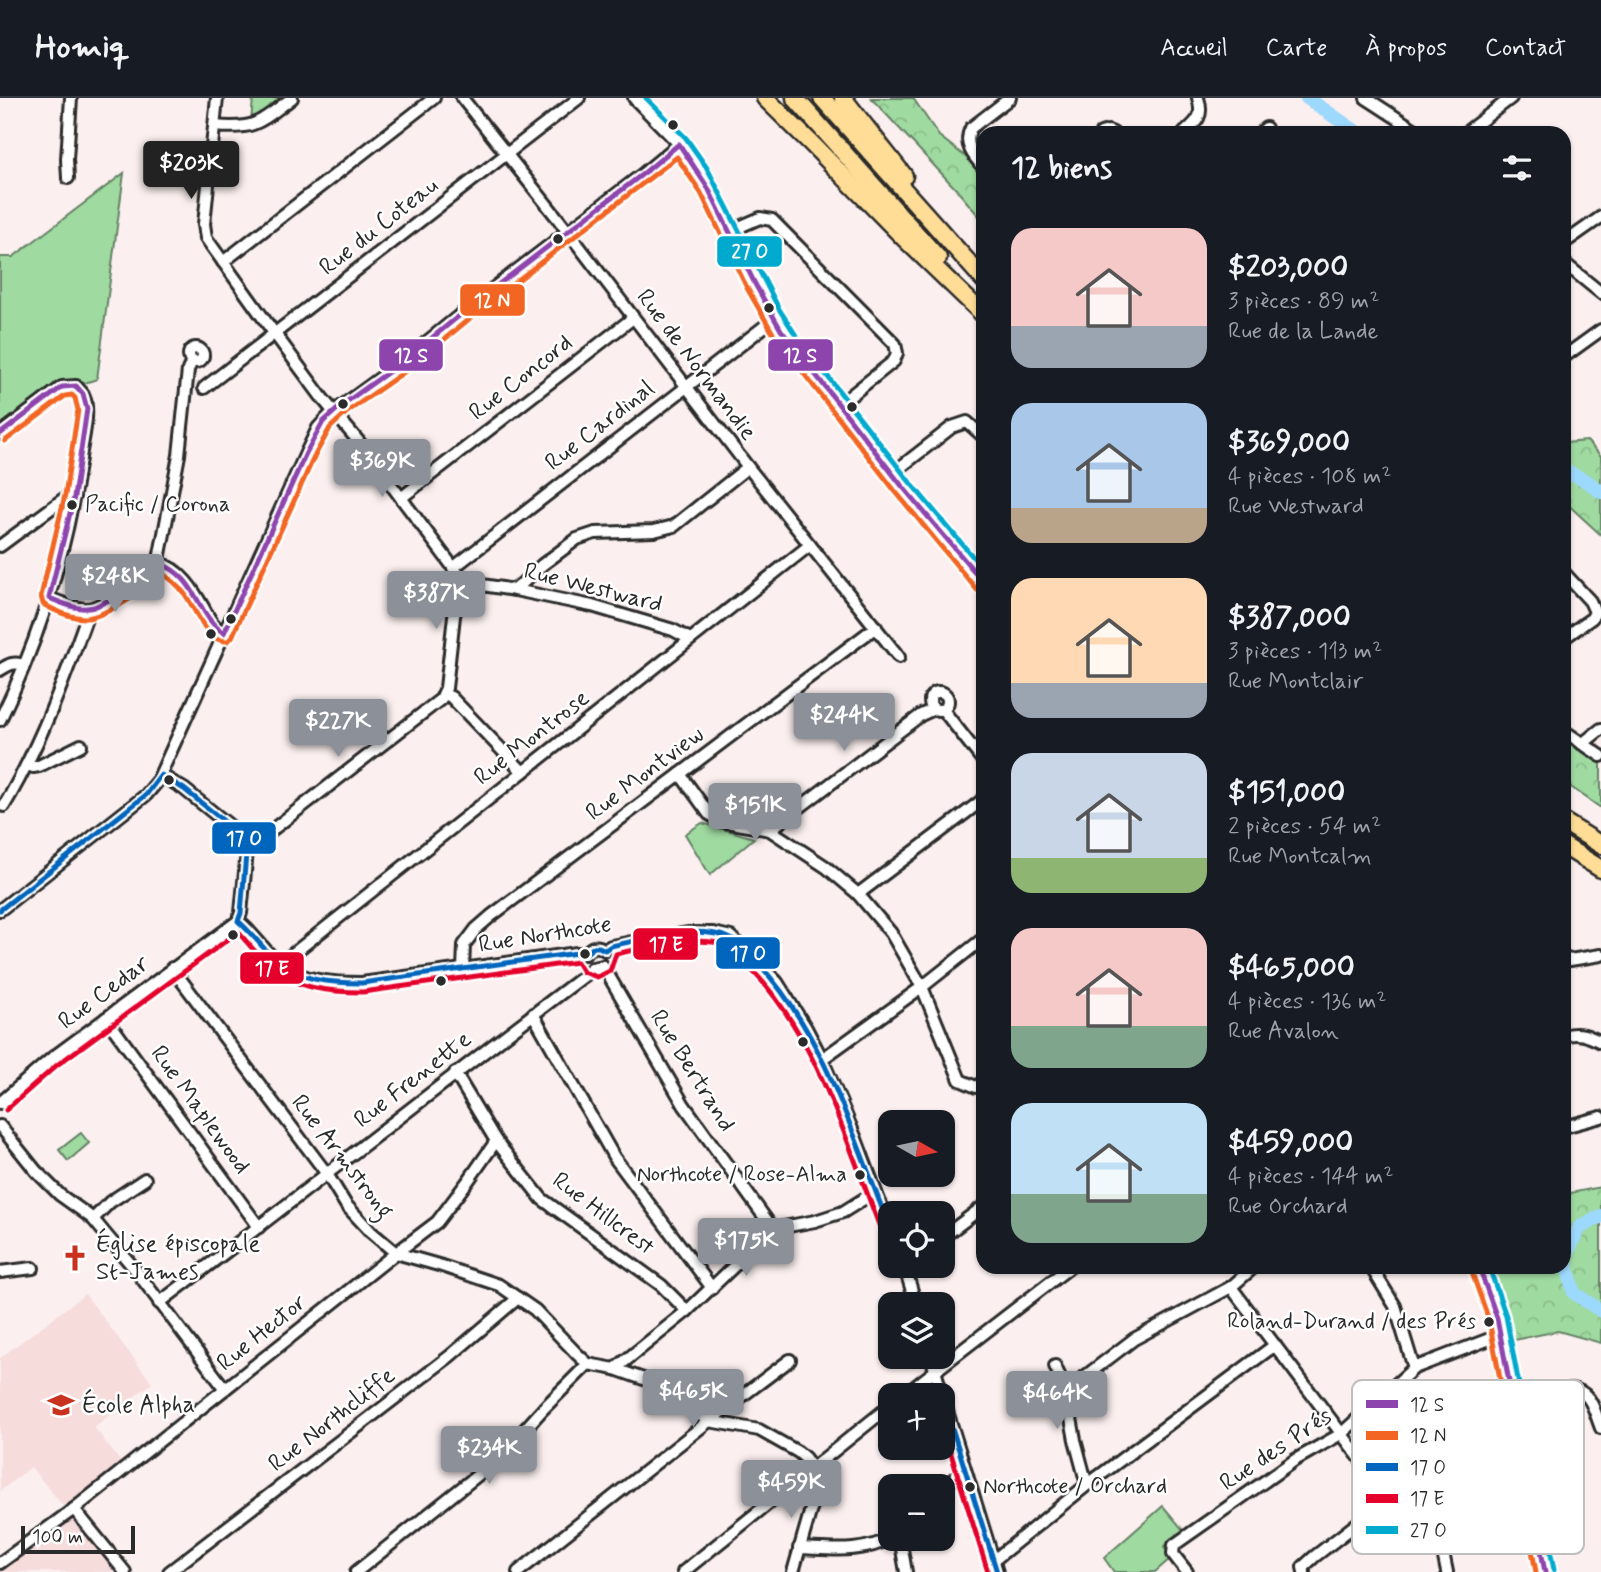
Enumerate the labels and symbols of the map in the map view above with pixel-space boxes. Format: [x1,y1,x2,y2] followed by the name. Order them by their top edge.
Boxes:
[666,118,680,132] unlabelled marker
[142,141,240,201] pin: $203K
[313,171,445,283] street label: Rue du Coteau
[551,232,565,246] unlabelled marker
[716,235,783,268] line badge: 27 O
[732,240,768,265] text: 27 O
[459,283,526,317] line badge: 12 N
[629,283,763,447] street label: Rue de Normandie
[474,289,510,314] text: 12 N
[762,301,776,315] unlabelled marker
[463,328,579,428] street label: Rue Concord
[378,338,444,372] line badge: 12 S
[767,338,834,372] line badge: 12 S
[394,344,428,369] text: 12 S
[783,344,817,369] text: 12 S
[539,373,661,478] street label: Rue Cardinal
[336,397,350,411] unlabelled marker
[845,400,859,414] unlabelled marker
[333,440,431,499] pin: $369K
[85,491,230,519] place label: Pacific / Corona
[65,498,79,512] marker: Pacific / Corona
[66,554,164,614] pin: $248K
[520,556,666,620] street label: Rue Westward
[387,572,485,631] pin: $387K
[224,612,238,626] unlabelled marker
[204,627,218,641] unlabelled marker
[468,683,596,793] street label: Rue Montrose
[795,694,893,753] pin: $244K
[289,700,387,759] pin: $227K
[580,719,710,829] street label: Rue Montview
[162,773,176,787] unlabelled marker
[706,784,804,843] pin: $151K
[211,821,277,855] line badge: 17 O
[226,827,262,852] text: 17 O
[476,909,614,961] street label: Rue Northcote
[632,927,699,961] line badge: 17 E
[226,928,240,942] unlabelled marker
[649,933,683,958] text: 17 E
[715,936,781,970] line badge: 17 O
[730,942,766,967] text: 17 O
[578,947,592,961] unlabelled marker
[52,948,156,1037] street label: Rue Cedar
[239,951,305,985] line badge: 17 E
[255,957,289,982] text: 17 E
[434,974,448,988] unlabelled marker
[642,1004,742,1138] street label: Rue Bertrand
[348,1024,478,1136] street label: Rue Frenette
[796,1035,810,1049] unlabelled marker
[143,1040,257,1180] street label: Rue Maplewood
[281,1088,400,1227] street label: Rue Armstrong
[878,1110,956,1186] north arrow
[637,1161,847,1189] place label: Northcote / Rose-Alma
[546,1165,661,1263] street label: Rue Hillcrest
[853,1168,867,1182] marker: Northcote / Rose-Alma
[697,1218,795,1278] pin: $175K
[96,1227,261,1288] place label: Église épiscopale St-James
[60,1243,90,1273] church icon: Église épiscopale St-James
[211,1287,313,1379] street label: Rue Hector
[1227,1308,1476,1336] place label: Roland-Durand / des Prés
[1482,1315,1496,1329] marker: Roland-Durand / des Prés
[262,1361,402,1479] street label: Rue Northcliffe
[644,1370,742,1429] pin: $465K
[1008,1372,1106,1431] pin: $464K
[1352,1380,1584,1554] legend
[82,1388,195,1421] place label: École Alpha
[46,1390,76,1420] school or university icon: École Alpha
[1410,1393,1444,1418] text: 12 S
[1214,1401,1338,1499] street label: Rue des Prés
[1410,1424,1446,1449] text: 12 N
[440,1426,538,1486] pin: $234K
[1410,1456,1446,1481] text: 17 O
[742,1460,840,1520] pin: $459K
[983,1473,1167,1501] place label: Northcote / Orchard
[963,1480,977,1494] marker: Northcote / Orchard
[1410,1487,1444,1512] text: 17 E
[1410,1519,1447,1544] text: 27 O
[21,1523,135,1555] scale bar

